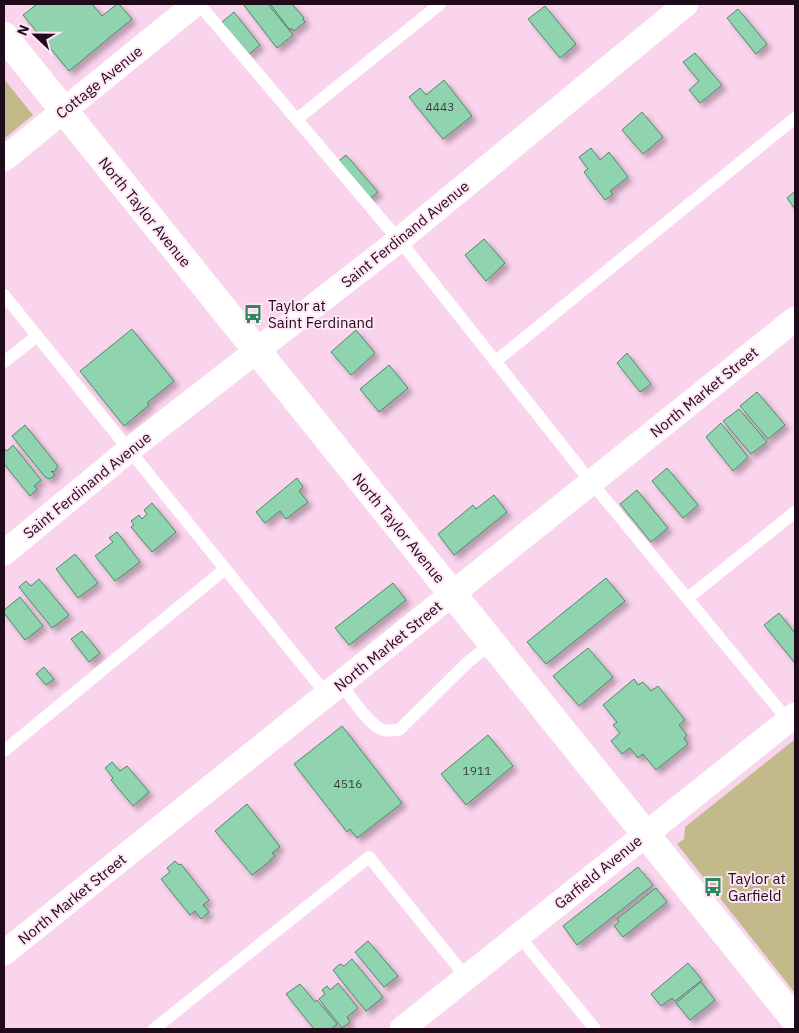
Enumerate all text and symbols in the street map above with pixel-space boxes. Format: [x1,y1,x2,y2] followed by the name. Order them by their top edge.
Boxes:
[10,10,60,60] north arrow
[13,22,33,38] text: N
[52,41,146,123] street label: Cottage Avenue
[426,99,454,114] house number: 4443
[95,153,195,271] street label: North Taylor Avenue
[337,176,473,292] street label: Saint Ferdinand Avenue
[268,296,374,332] place label: Taylor at Saint Ferdinand
[242,303,264,325] bus stop icon: Taylor at Saint Ferdinand
[646,343,762,441] street label: North Market Street
[19,427,155,543] street label: Saint Ferdinand Avenue
[349,469,449,587] street label: North Taylor Avenue
[330,597,446,695] street label: North Market Street
[463,763,491,778] house number: 1911
[334,776,362,791] house number: 4516
[550,831,646,913] street label: Garfield Avenue
[14,850,130,948] street label: North Market Street
[728,869,786,905] place label: Taylor at Garfield
[702,876,724,898] bus stop icon: Taylor at Garfield

